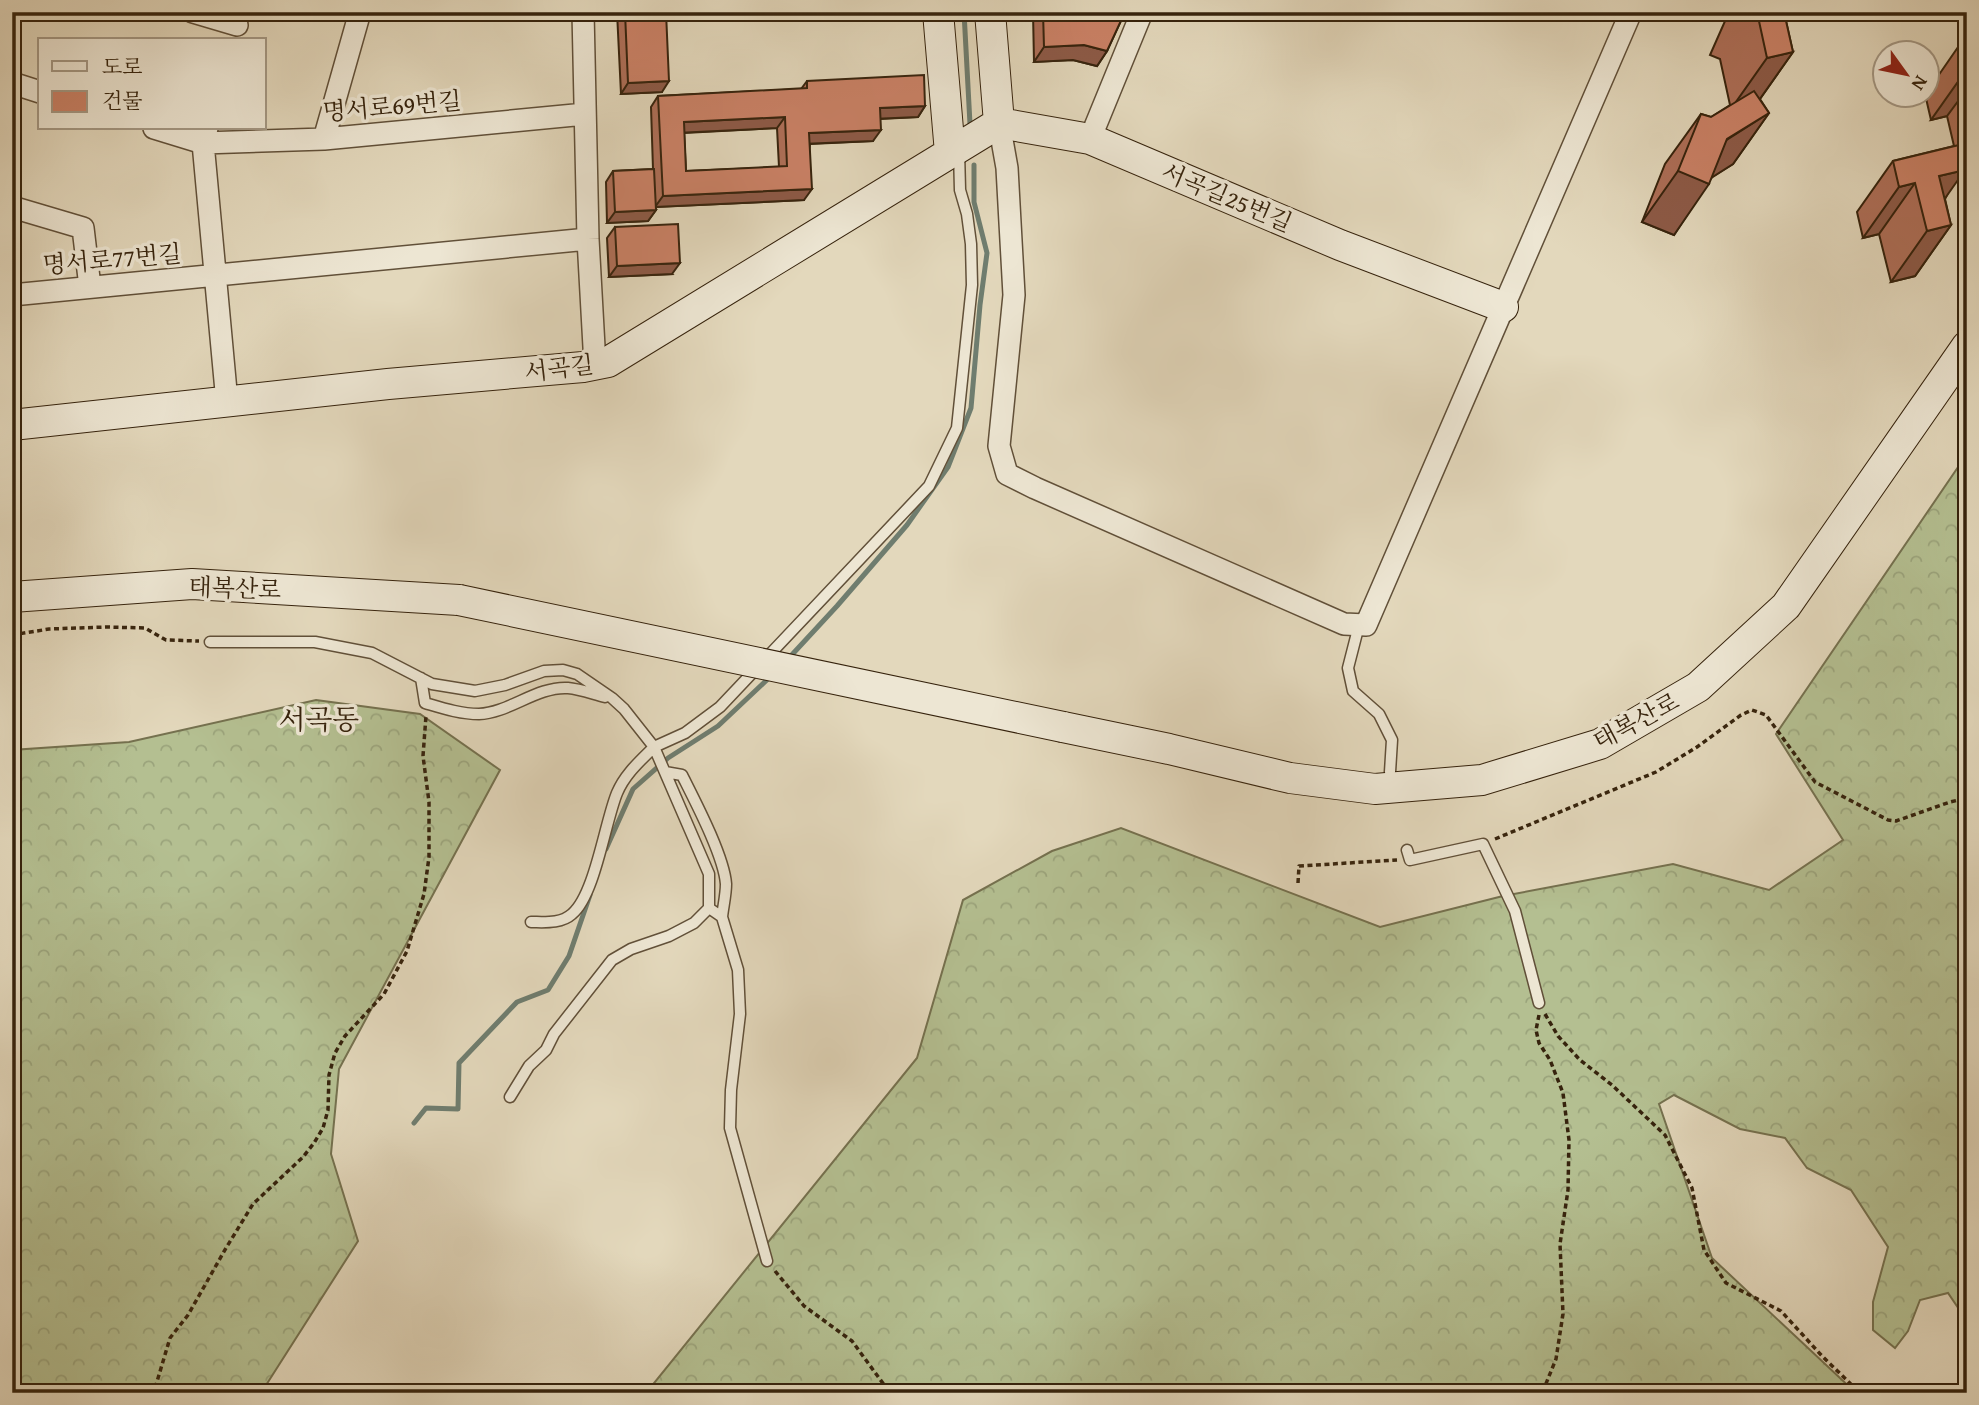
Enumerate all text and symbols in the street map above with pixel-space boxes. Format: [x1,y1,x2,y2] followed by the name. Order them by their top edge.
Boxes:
[38,38,266,130] legend
[1870,38,1940,108] north arrow
[102,51,143,82] text: 도로
[1905,70,1935,96] text: N
[321,83,463,129] street label: 명서로69번길
[102,85,143,116] text: 건물
[1156,154,1298,240] street label: 서곡길25번길
[41,236,183,282] street label: 명서로77번길
[522,346,596,390] street label: 서곡길
[188,569,282,607] street label: 태복산로
[1587,684,1685,758] street label: 태복산로
[278,698,360,739] district label: 서곡동

